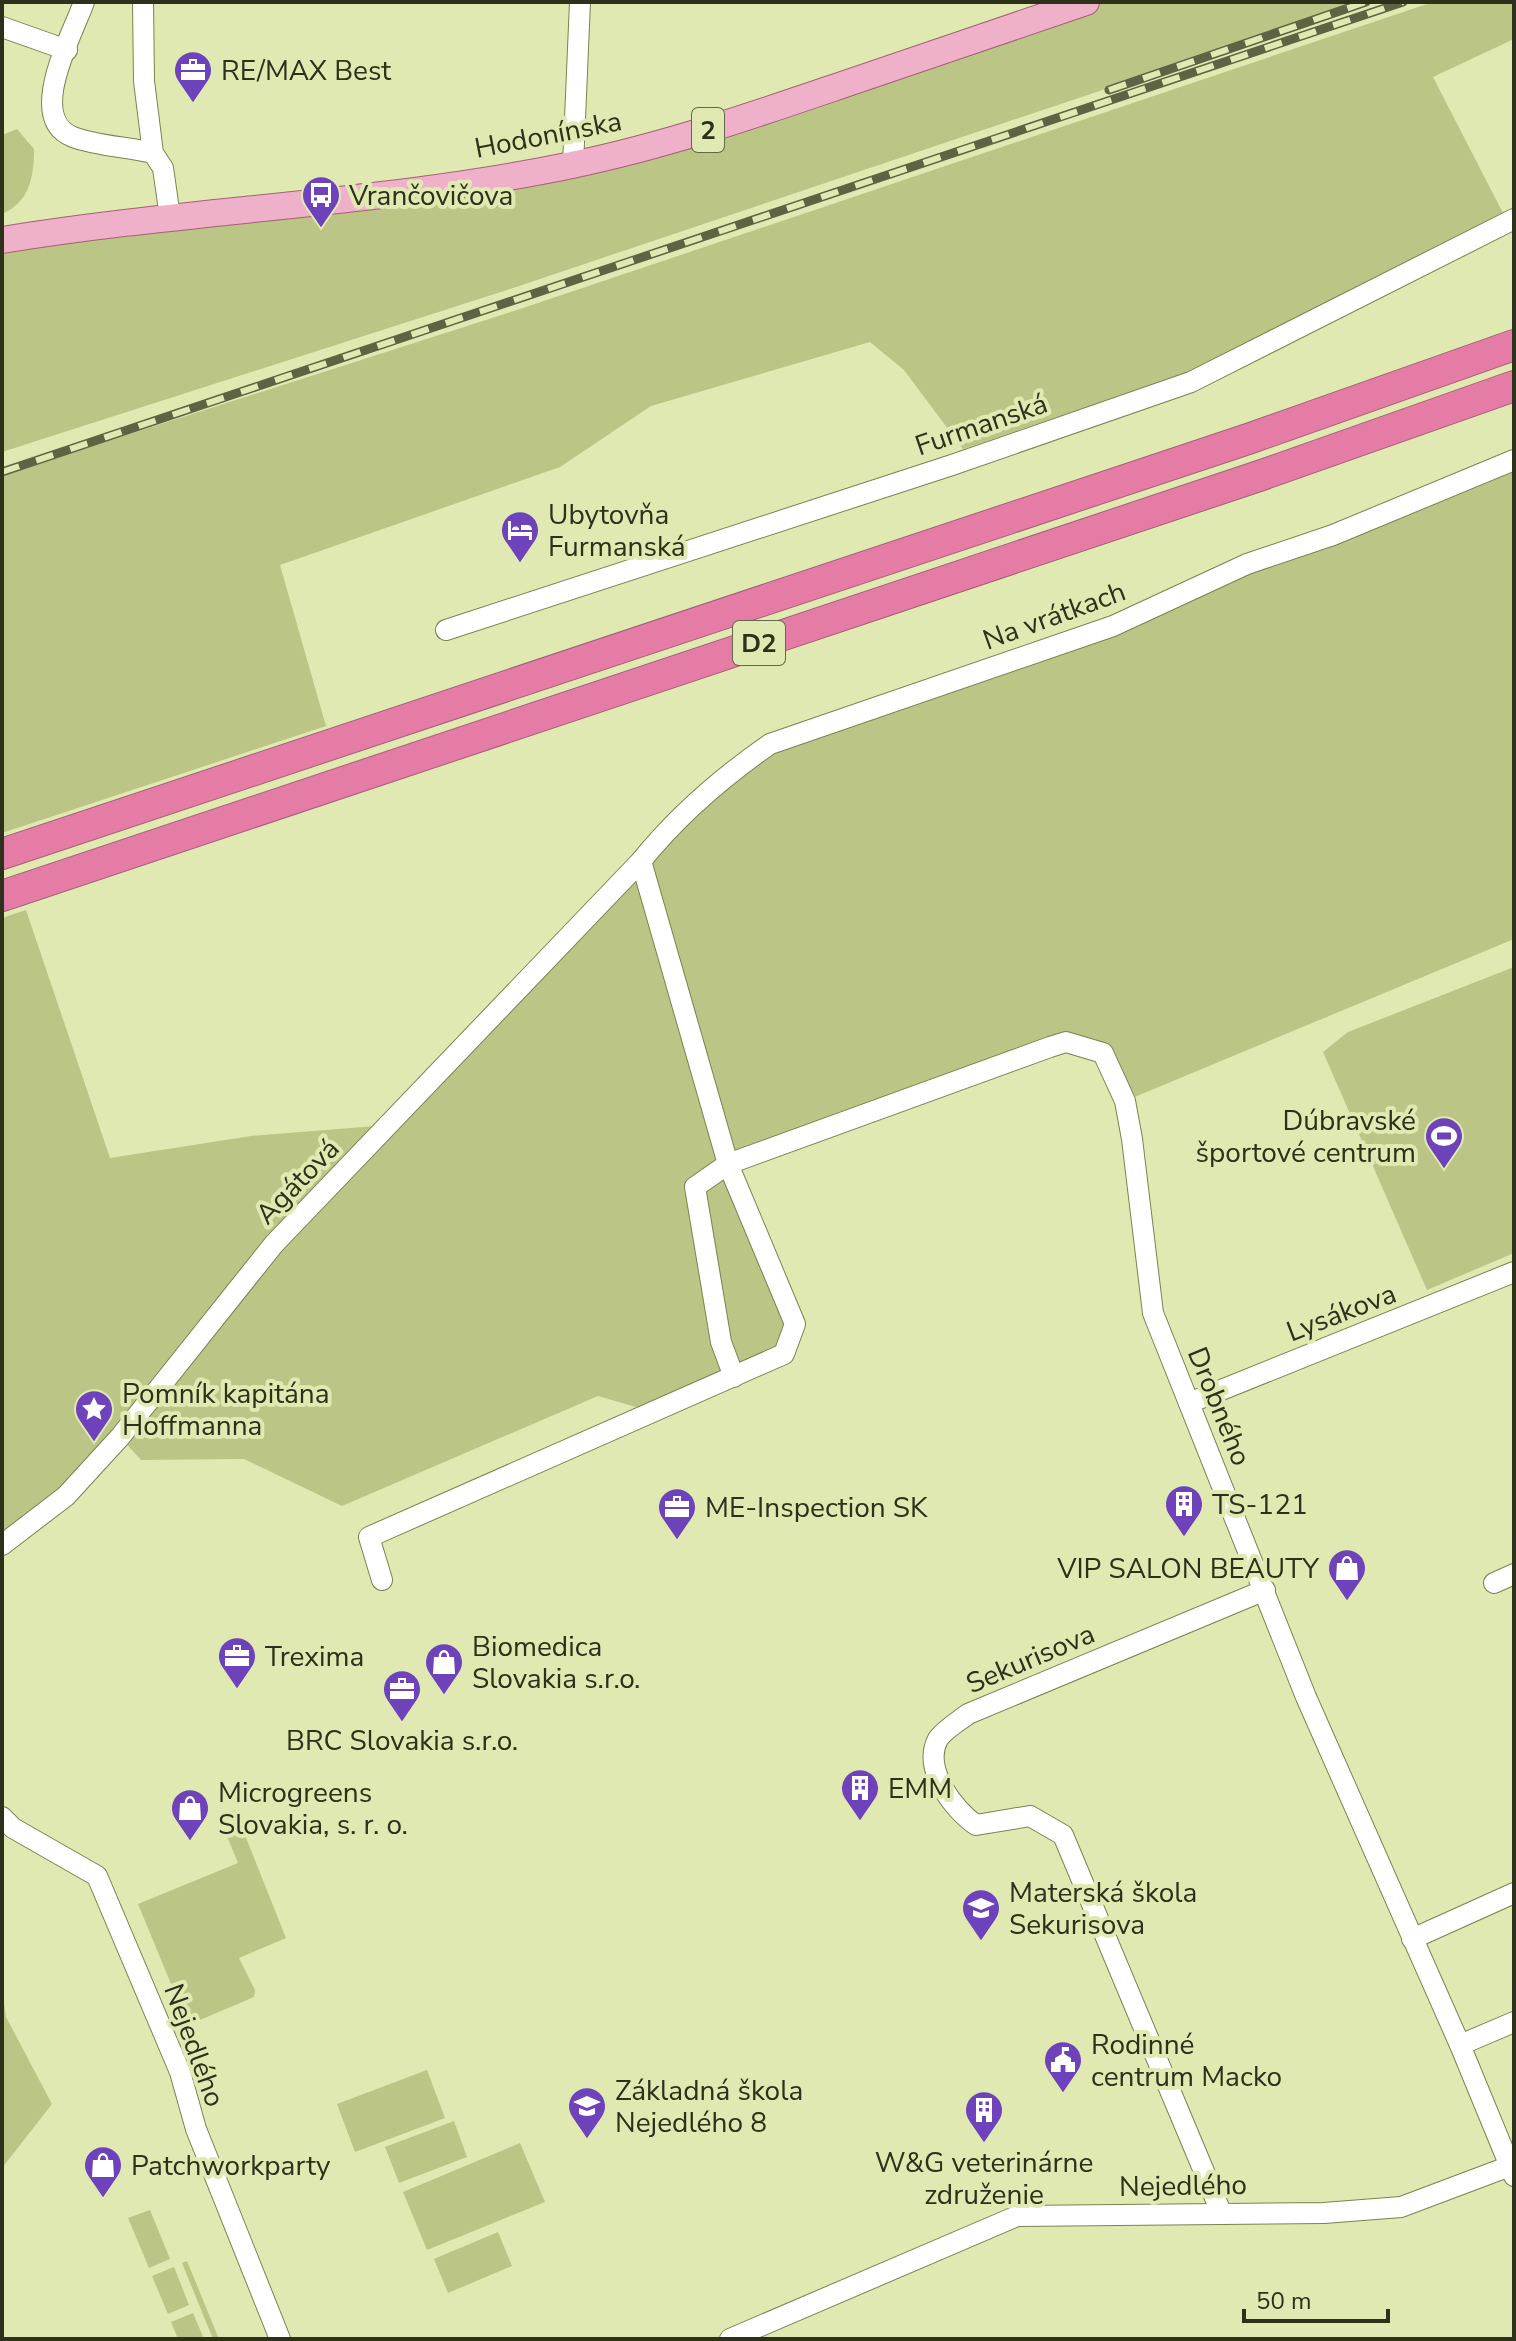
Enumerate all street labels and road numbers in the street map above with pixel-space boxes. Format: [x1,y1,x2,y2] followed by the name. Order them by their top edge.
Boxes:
[471,102,625,168] street label: Hodonínska
[692,108,724,152] road number: 2
[910,385,1053,465] street label: Furmanská
[978,573,1131,659] street label: Na vrátkach
[733,621,785,665] road number: D2
[247,1131,348,1233] street label: Agátová
[1281,1275,1402,1351] street label: Lysákova
[1178,1341,1260,1471] street label: Drobného
[960,1615,1100,1703] street label: Sekurisova
[154,1979,234,2112] street label: Nejedlého
[1119,2166,1247,2206] street label: Nejedlého

